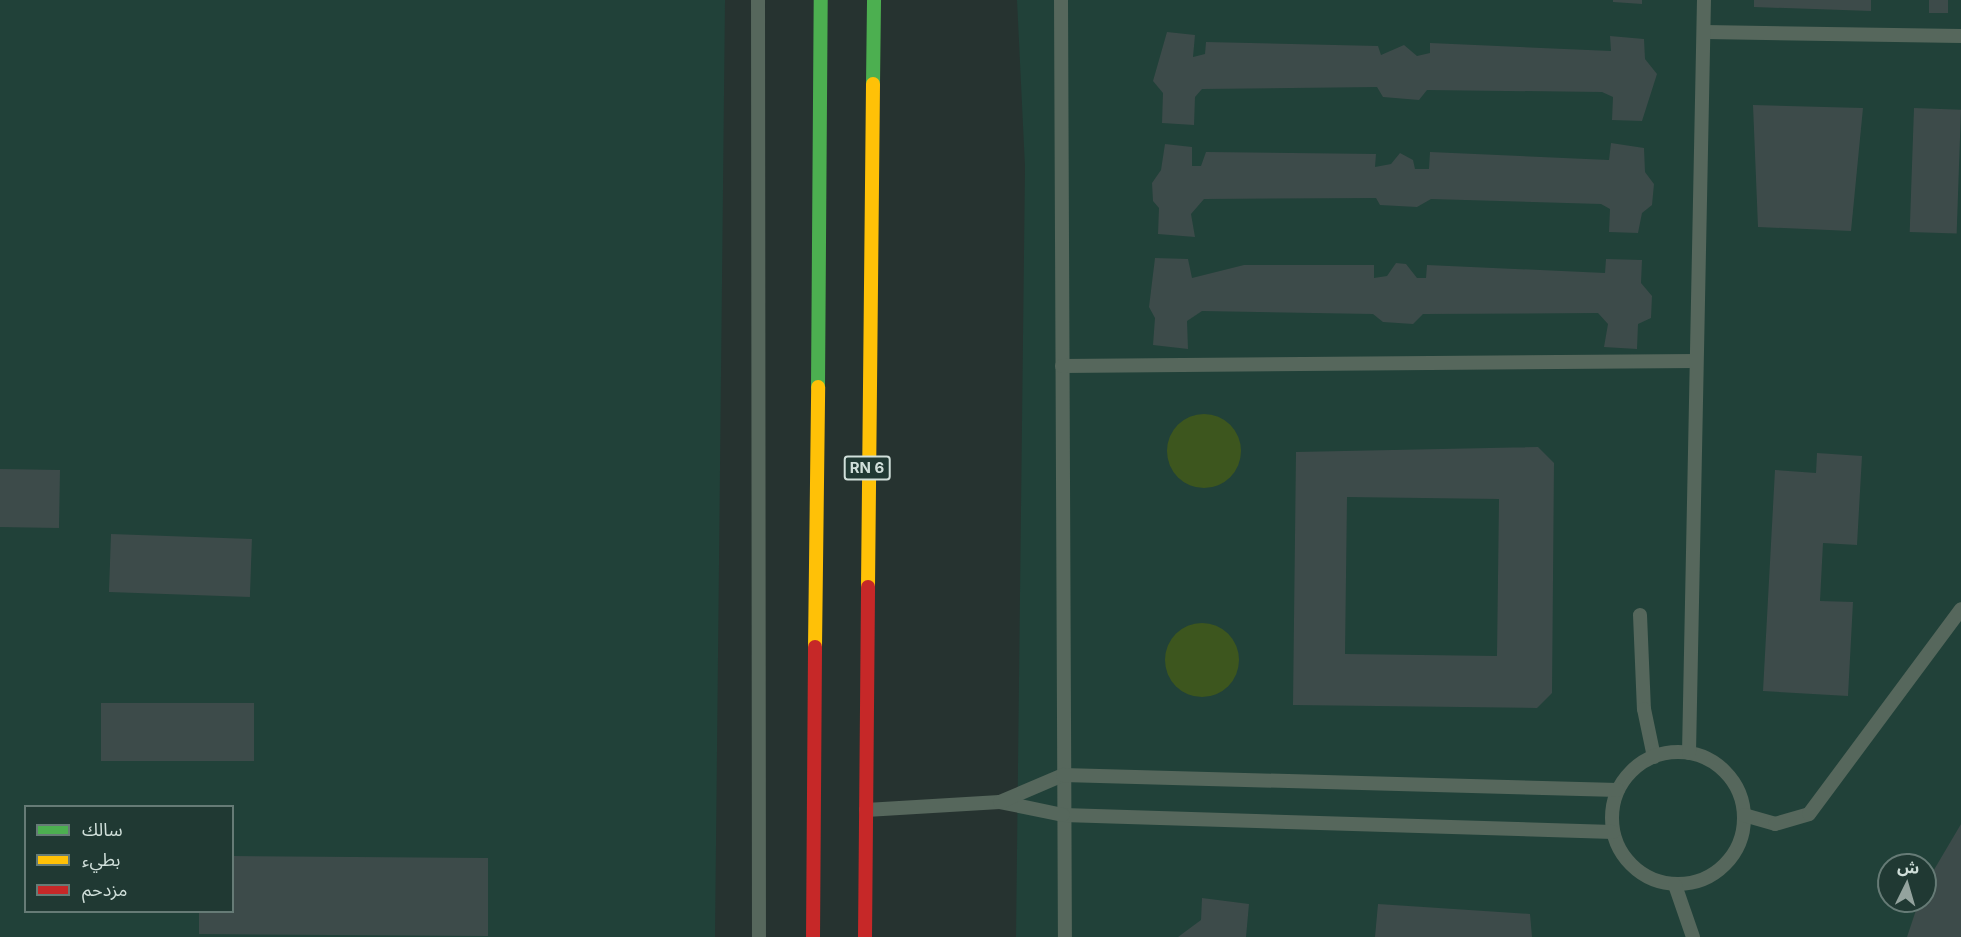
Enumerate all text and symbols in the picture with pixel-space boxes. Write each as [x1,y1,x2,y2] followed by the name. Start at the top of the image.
[843,456,891,480] road number: RN 6
[24,805,234,913] legend
[82,819,123,840] text: سالك
[82,849,120,870] text: بطيء
[1877,853,1937,913] north arrow
[1897,856,1920,878] text: ش
[82,879,127,900] text: مزدحم

